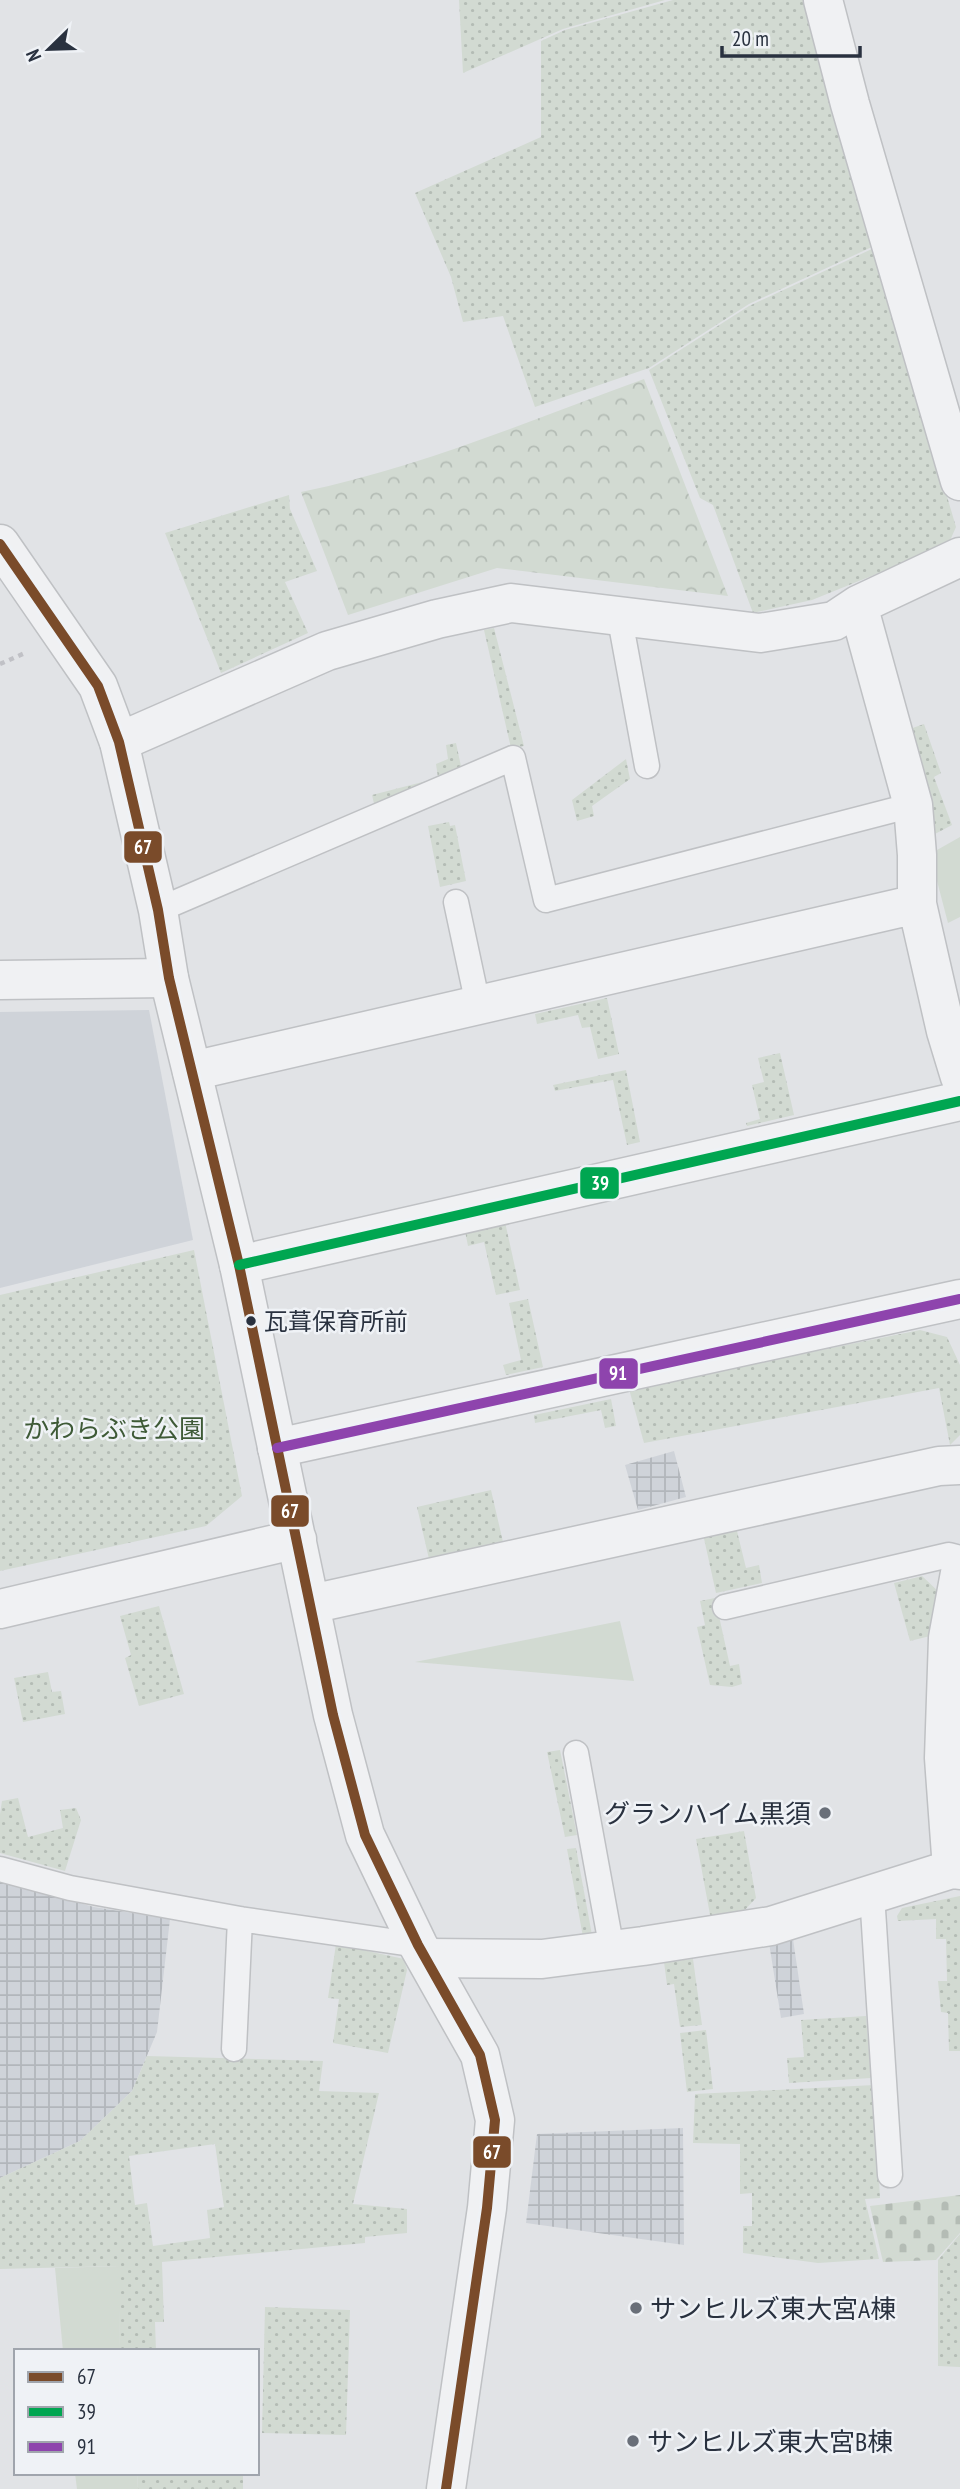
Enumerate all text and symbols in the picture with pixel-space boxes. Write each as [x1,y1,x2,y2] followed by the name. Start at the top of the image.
[14,14,84,84] north arrow
[722,14,860,58] scale bar
[732,25,769,52] text: 20 m
[20,46,46,65] text: N
[123,830,163,864] line badge: 67
[134,835,152,859] text: 67
[579,1166,620,1200] line badge: 39
[591,1171,609,1195] text: 39
[264,1306,408,1337] place label: 瓦葺保育所前
[244,1314,258,1328] marker: 瓦葺保育所前
[598,1357,639,1390] line badge: 91
[609,1361,627,1385] text: 91
[23,1412,205,1445] park label: かわらぶき公園
[270,1494,310,1528] line badge: 67
[281,1499,299,1523] text: 67
[604,1797,811,1830] place label: グランハイム黒須
[817,1805,833,1821] marker: グランハイム黒須
[472,2135,512,2169] line badge: 67
[483,2140,501,2164] text: 67
[650,2292,896,2325] place label: サンヒルズ東大宮A棟
[628,2300,644,2316] marker: サンヒルズ東大宮A棟
[14,2349,259,2475] legend
[77,2363,96,2390] text: 67
[77,2398,96,2425] text: 39
[647,2425,893,2458] place label: サンヒルズ東大宮B棟
[77,2433,96,2460] text: 91
[625,2433,641,2449] marker: サンヒルズ東大宮B棟

